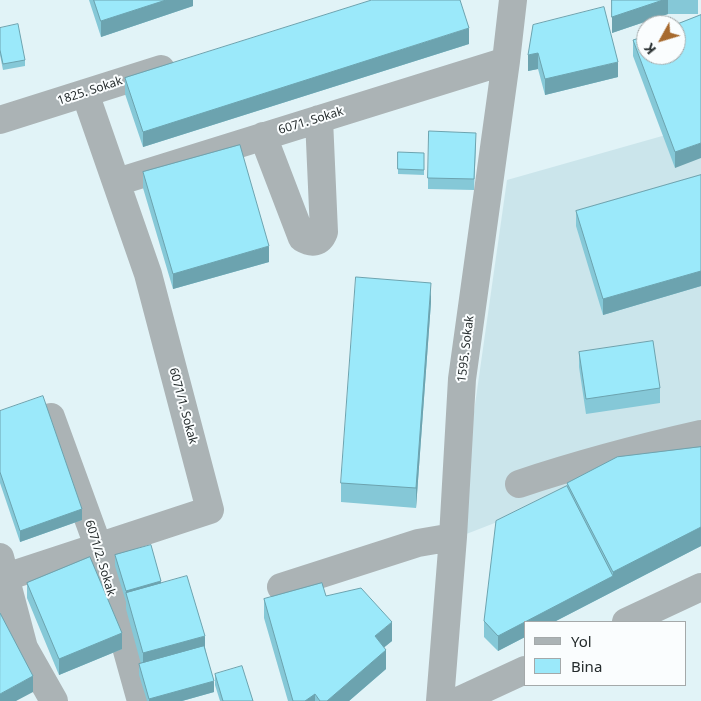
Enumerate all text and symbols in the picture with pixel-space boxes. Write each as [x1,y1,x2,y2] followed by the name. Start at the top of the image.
[636,15,686,65] north arrow
[639,40,660,59] text: K
[56,74,124,108] street label: 1825. Sokak
[277,104,345,138] street label: 6071. Sokak
[455,315,477,383] street label: 1595. Sokak
[166,366,200,446] street label: 6071/1. Sokak
[82,518,118,598] street label: 6071/2. Sokak
[524,621,686,686] legend
[571,631,592,651] text: Yol
[571,656,602,676] text: Bina

